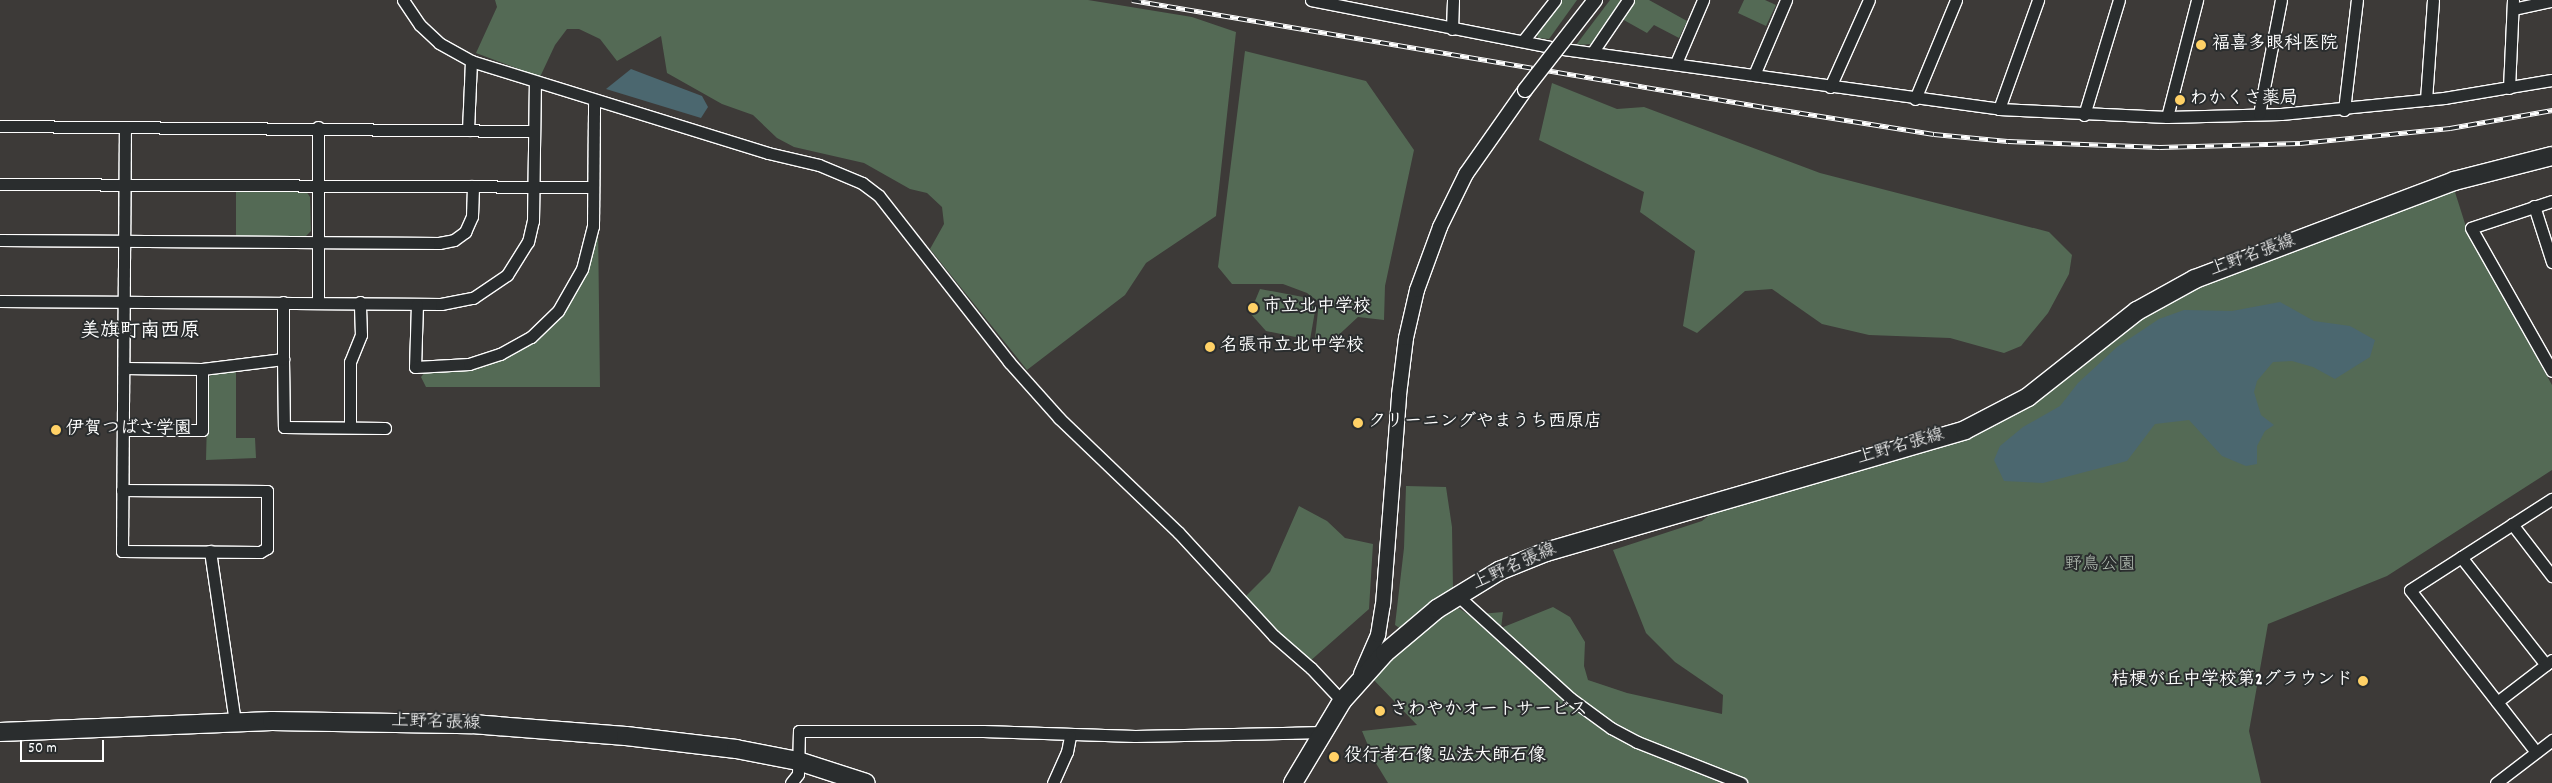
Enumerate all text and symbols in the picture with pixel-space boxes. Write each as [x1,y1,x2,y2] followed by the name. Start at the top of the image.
[2212,34,2338,56] place label: 福喜多眼科医院
[2194,38,2208,52] marker: 福喜多眼科医院
[2190,89,2298,111] place label: わかくさ薬局
[2174,94,2186,106] marker: わかくさ薬局
[2207,231,2299,283] street label: 上野名張線
[1263,297,1371,319] place label: 市立北中学校
[1247,302,1259,314] marker: 市立北中学校
[80,320,200,344] district label: 美旗町南西原
[1220,336,1364,358] place label: 名張市立北中学校
[1204,341,1216,353] marker: 名張市立北中学校
[1368,412,1602,434] place label: クリーニングやまうち西原店
[1352,417,1364,429] marker: クリーニングやまうち西原店
[66,419,192,441] place label: 伊賀つばさ学園
[50,424,62,436] marker: 伊賀つばさ学園
[1855,425,1947,471] street label: 上野名張線
[1469,540,1561,596] street label: 上野名張線
[2064,555,2136,577] park label: 野鳥公園
[2111,670,2353,692] place label: 桔梗が丘中学校第2グラウンド
[2357,675,2369,687] marker: 桔梗が丘中学校第2グラウンド
[1390,700,1588,722] place label: さわやかオートサービス
[1374,705,1386,717] marker: さわやかオートサービス
[391,712,481,736] street label: 上野名張線
[22,730,106,762] scale bar
[28,738,57,760] text: 50 m
[1344,746,1546,768] place label: 役行者石像 弘法大師石像
[1328,751,1340,763] marker: 役行者石像 弘法大師石像

